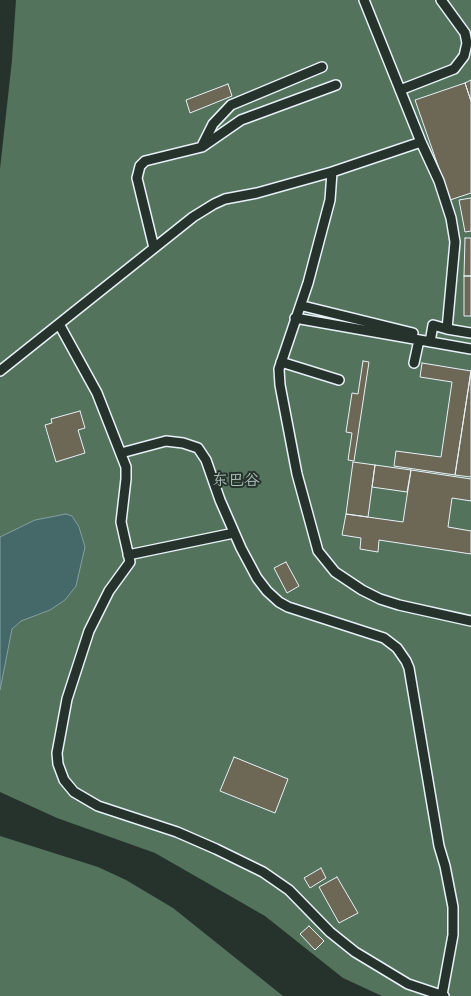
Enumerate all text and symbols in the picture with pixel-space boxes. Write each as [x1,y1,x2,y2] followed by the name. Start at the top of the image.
[212,470,260,490] park label: 东巴谷

